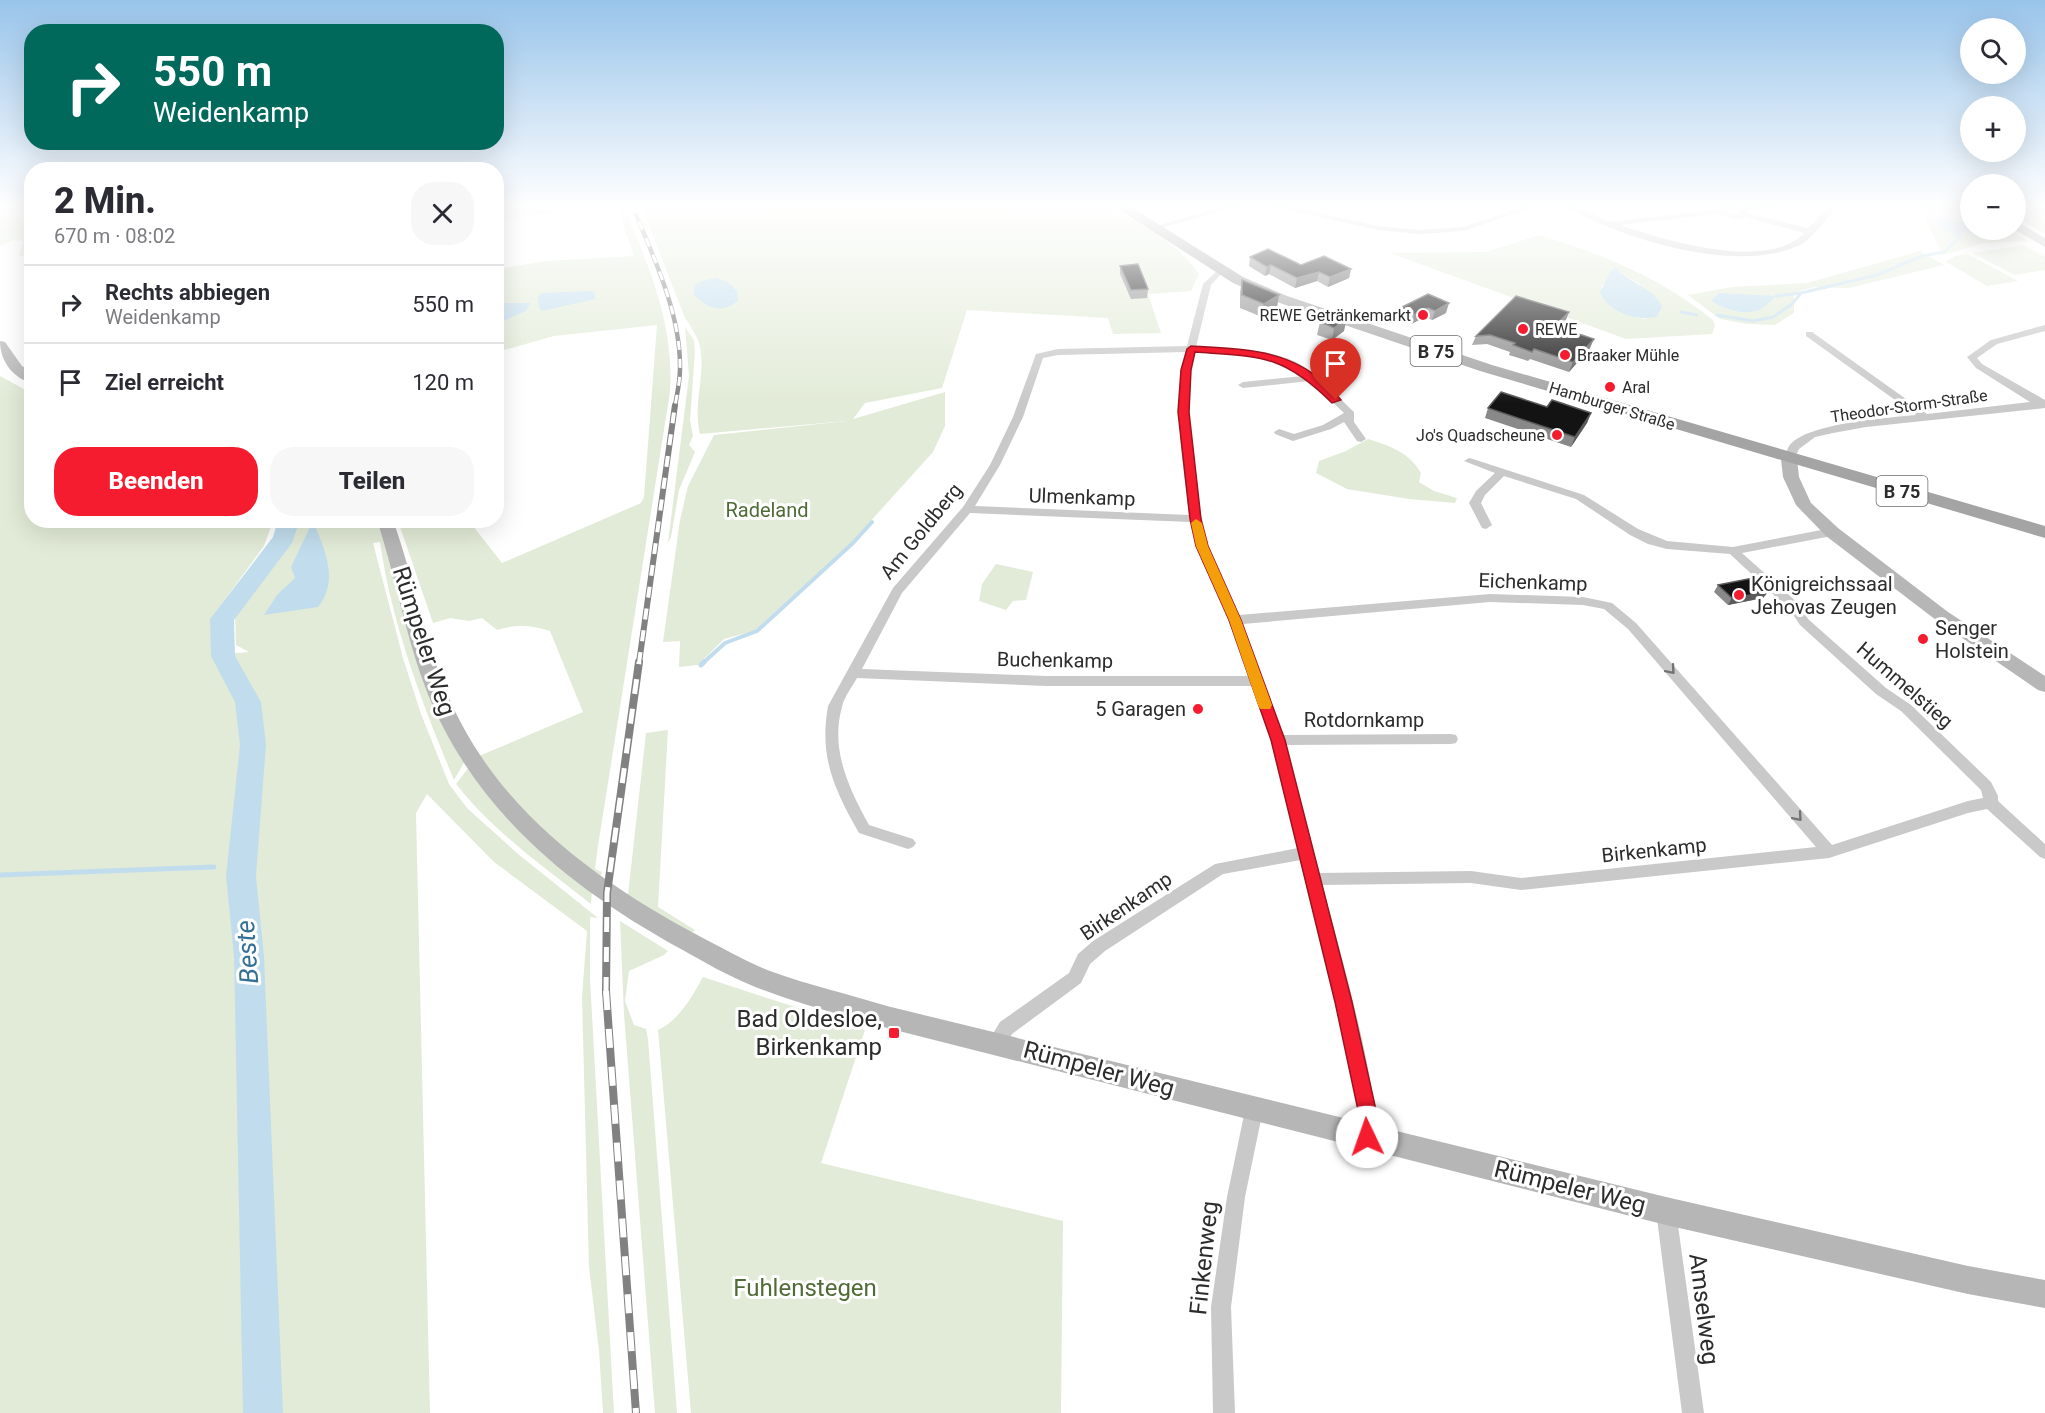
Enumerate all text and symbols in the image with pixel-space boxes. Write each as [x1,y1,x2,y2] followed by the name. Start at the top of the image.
[1960,18,2026,240] map controls
[1960,18,2026,84] button: search
[153,47,272,96] text: 550 m
[54,48,132,126] icon: right
[1960,96,2026,162] button: +
[153,97,309,129] text: Weidenkamp
[1960,174,2026,240] button: −
[54,180,156,222] text: 2 Min.
[411,182,474,245] button: close
[54,224,175,248] text: 670 m · 08:02
[105,280,270,305] text: Rechts abbiegen
[54,288,87,321] icon: right
[412,292,474,317] text: 550 m
[105,305,221,329] text: Weidenkamp
[1260,306,1411,325] place label: REWE Getränkemarkt
[1416,308,1430,322] marker: REWE Getränkemarkt
[1535,320,1577,339] place label: REWE
[1516,322,1530,336] marker: REWE
[1410,336,1462,366] road number: B 75
[1310,338,1361,400] pin
[1577,346,1679,365] place label: Braaker Mühle
[1319,347,1352,380] icon: arrive
[1558,348,1572,362] marker: Braaker Mühle
[54,366,87,399] icon: arrive
[105,370,224,395] text: Ziel erreicht
[412,370,474,395] text: 120 m
[1547,378,1677,434] street label: Hamburger Straße
[1622,378,1650,397] place label: Aral
[1603,380,1617,394] marker: Aral
[1829,386,1989,426] street label: Theodor-Storm-Straße
[1416,426,1545,445] place label: Jo's Quadscheune
[1550,428,1564,442] marker: Jo's Quadscheune
[54,447,258,516] button: Beenden
[270,447,474,516] button: Teilen
[1876,476,1928,506] road number: B 75
[875,478,967,584] street label: Am Goldberg
[1028,483,1136,511] street label: Ulmenkamp
[725,498,809,522] park label: Radeland
[387,563,461,719] street label: Rümpeler Weg
[1478,568,1588,596] street label: Eichenkamp
[1751,572,1897,619] place label: Königreichssaal Jehovas Zeugen
[1732,588,1746,602] marker: Königreichssaal Jehovas Zeugen
[1935,616,2009,663] place label: Senger Holstein
[1916,632,1930,646] marker: Senger Holstein
[1852,637,1958,733] street label: Hummelstieg
[997,647,1113,673] street label: Buchenkamp
[1664,663,1675,674] one-way arrow
[1095,697,1186,721] place label: 5 Garagen
[1191,702,1205,716] marker: 5 Garagen
[1304,708,1424,732] street label: Rotdornkamp
[1791,810,1802,821] one-way arrow
[1600,833,1708,867] street label: Birkenkamp
[1076,867,1176,945] street label: Birkenkamp
[230,919,264,985] water label: Beste
[737,1005,882,1061] place label: Bad Oldesloe, Birkenkamp
[887,1026,901,1040] marker: Bad Oldesloe, Birkenkamp
[1020,1035,1178,1103] street label: Rümpeler Weg
[1335,1105,1399,1169] position arrow
[1491,1155,1649,1219] street label: Rümpeler Weg
[1184,1200,1224,1316] street label: Finkenweg
[1683,1252,1725,1366] street label: Amselweg
[733,1274,877,1302] park label: Fuhlenstegen

